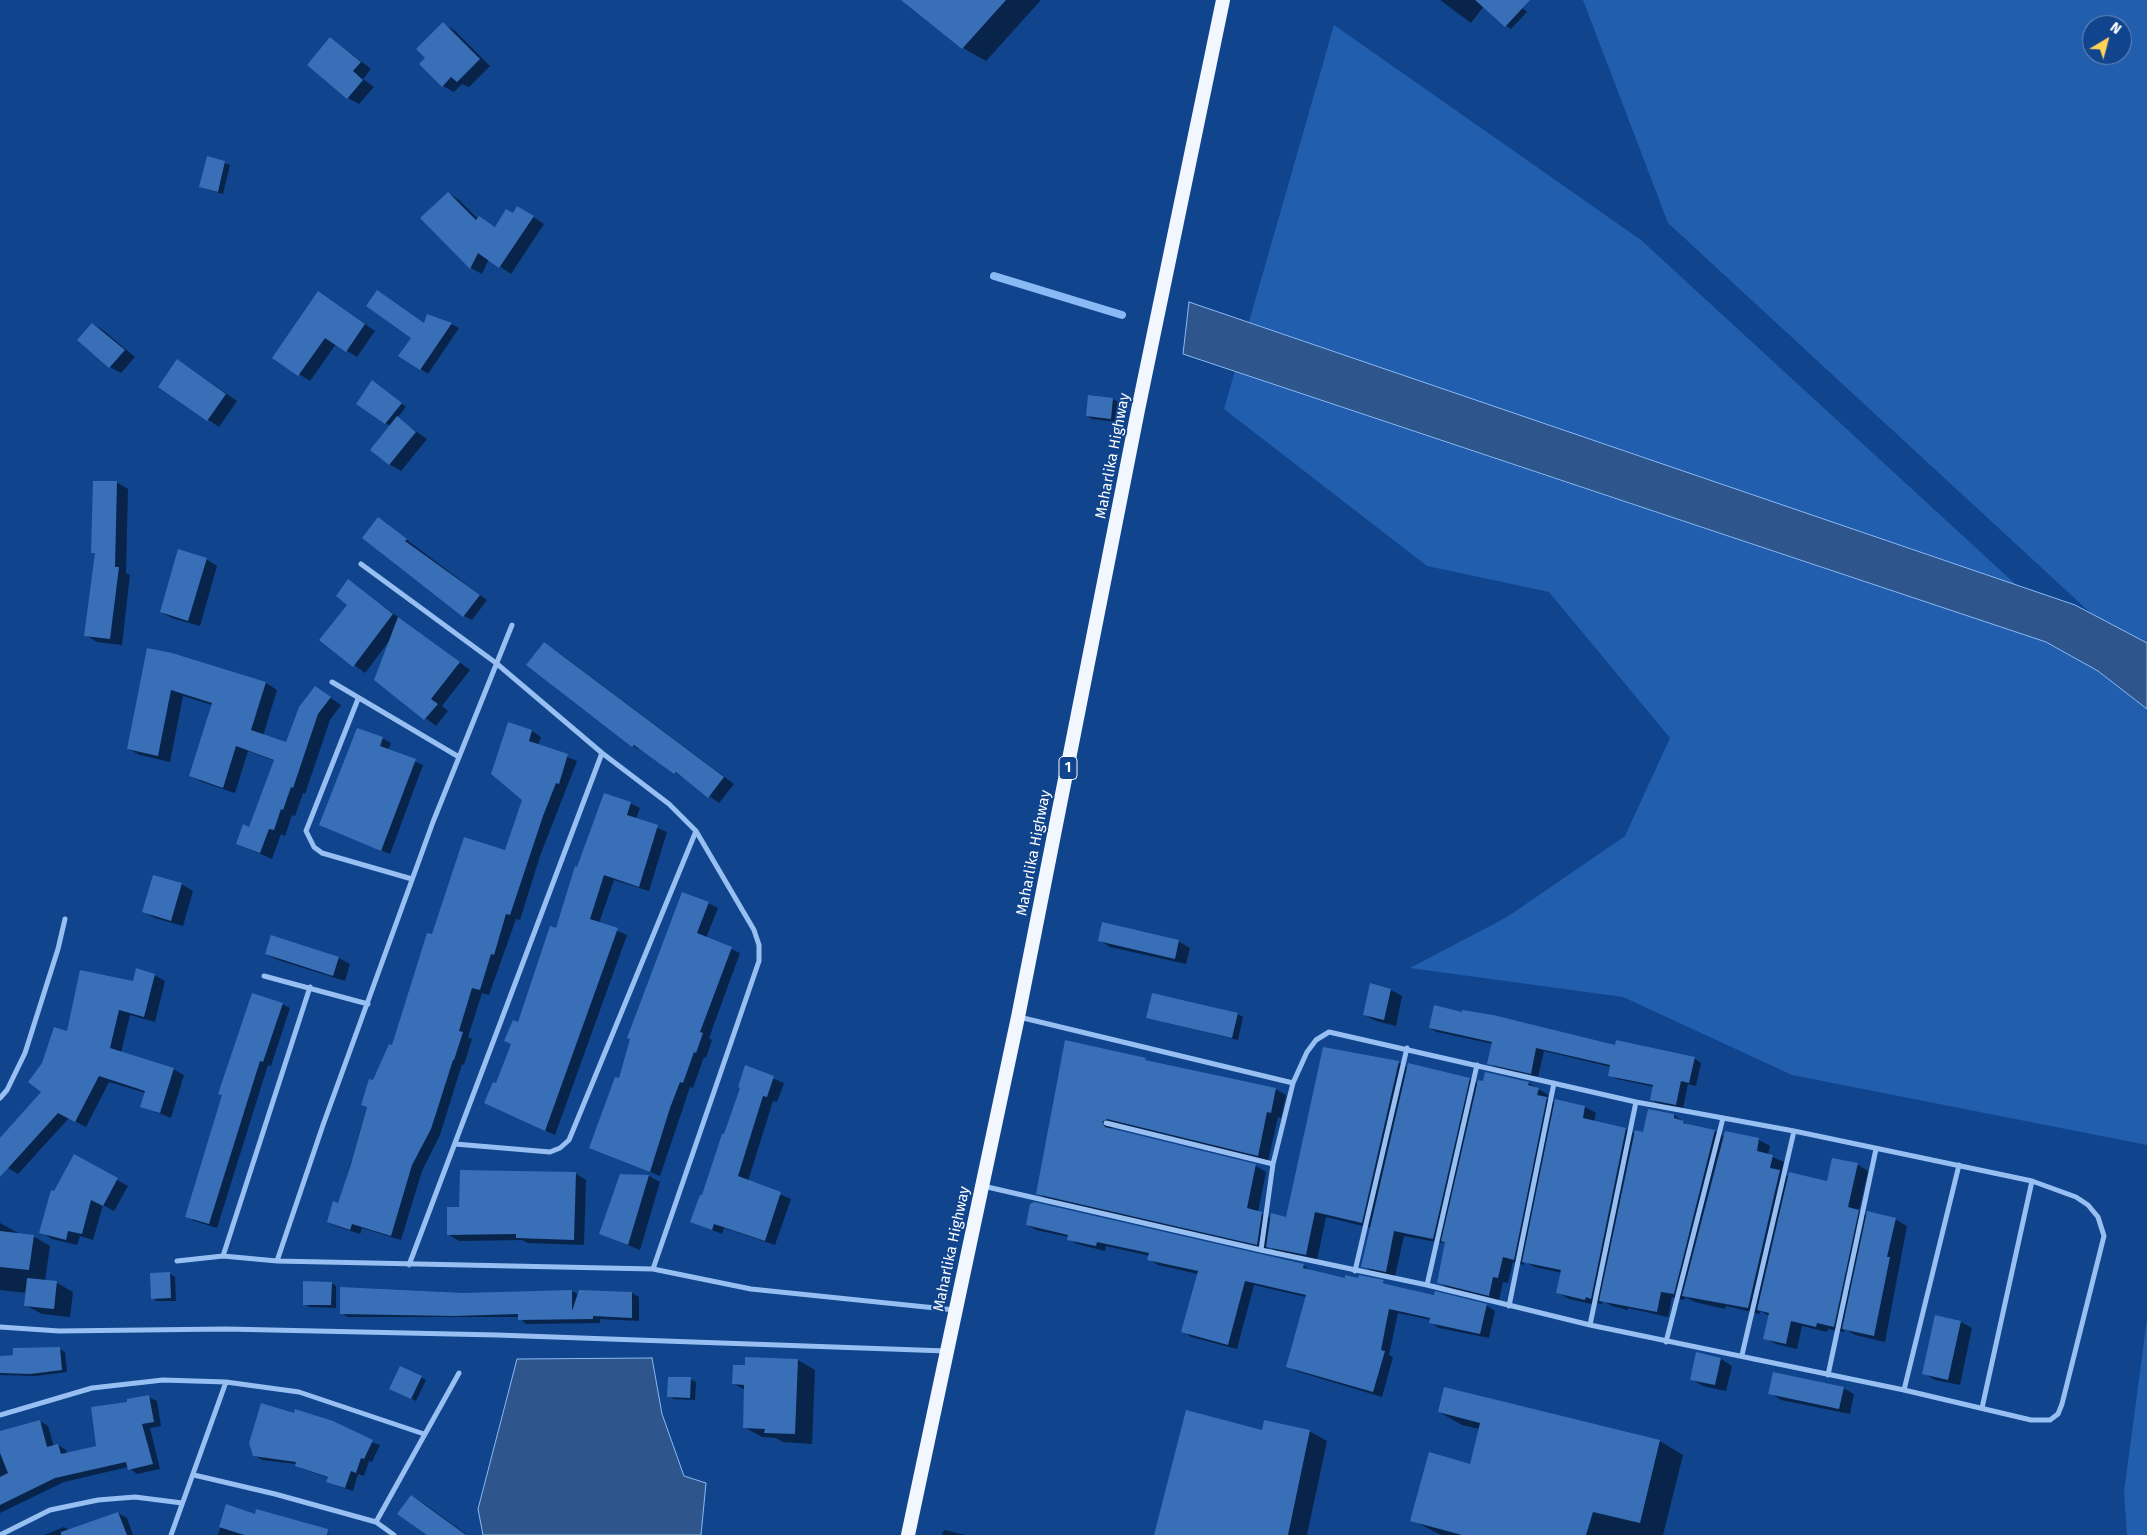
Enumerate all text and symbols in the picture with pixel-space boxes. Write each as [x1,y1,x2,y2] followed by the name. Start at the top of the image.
[2082,15,2132,65] north arrow
[2107,19,2125,38] text: N
[1092,392,1134,520] street label: Maharlika Highway
[1059,756,1077,780] road number: 1
[1013,789,1055,917] street label: Maharlika Highway
[930,1185,974,1313] street label: Maharlika Highway

